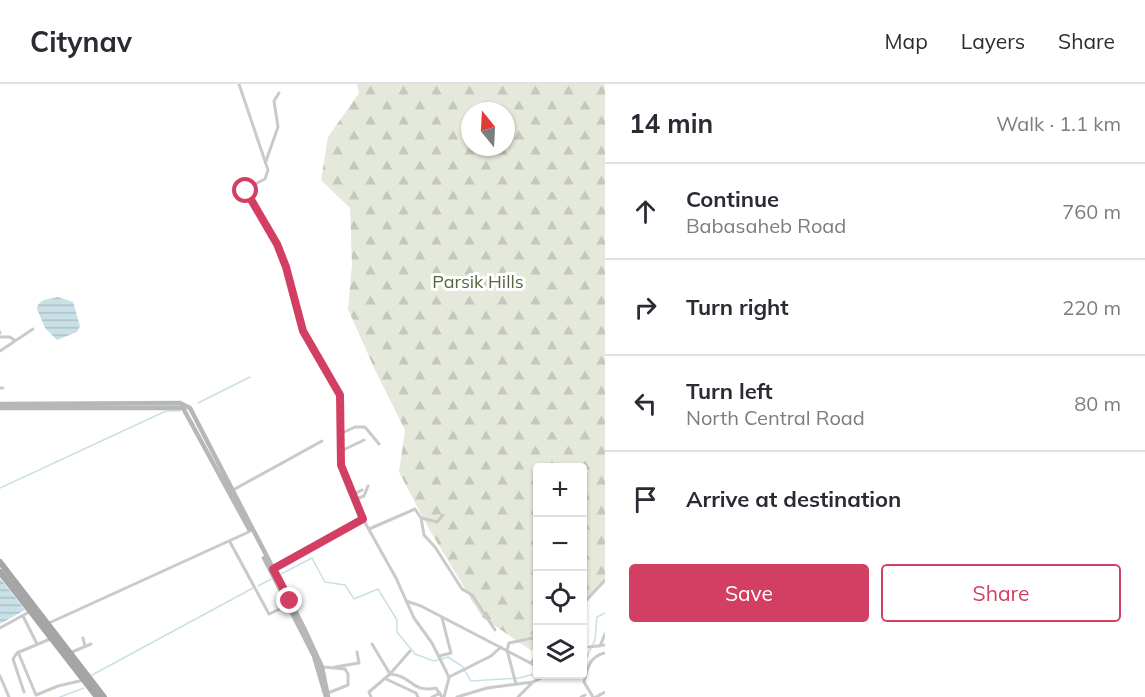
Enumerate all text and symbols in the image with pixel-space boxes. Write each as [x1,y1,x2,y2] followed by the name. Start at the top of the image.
[30,24,132,59] text: Citynav
[885,28,928,54] text: Map
[961,28,1025,54] text: Layers
[1058,28,1115,54] text: Share
[461,102,515,156] north arrow
[629,107,713,140] text: 14 min
[996,111,1121,136] text: Walk · 1.1 km
[232,177,258,203] route start
[686,185,779,213] text: Continue
[629,195,662,228] icon: ahead
[1062,199,1121,224] text: 760 m
[686,213,846,238] text: Babasaheb Road
[432,270,524,293] park label: Parsik Hills
[629,291,662,324] icon: right
[686,293,789,321] text: Turn right
[1062,295,1121,320] text: 220 m
[686,377,773,405] text: Turn left
[629,387,662,420] icon: left
[1074,391,1121,416] text: 80 m
[686,405,865,430] text: North Central Road
[533,463,587,679] map controls
[533,463,587,517] button: +
[629,483,662,516] icon: arrive
[686,485,901,513] text: Arrive at destination
[533,517,587,571] button: −
[629,564,869,622] button: Save
[881,564,1121,622] button: Share
[533,571,587,625] button: locate
[276,587,302,613] route end
[533,625,587,679] button: layers

